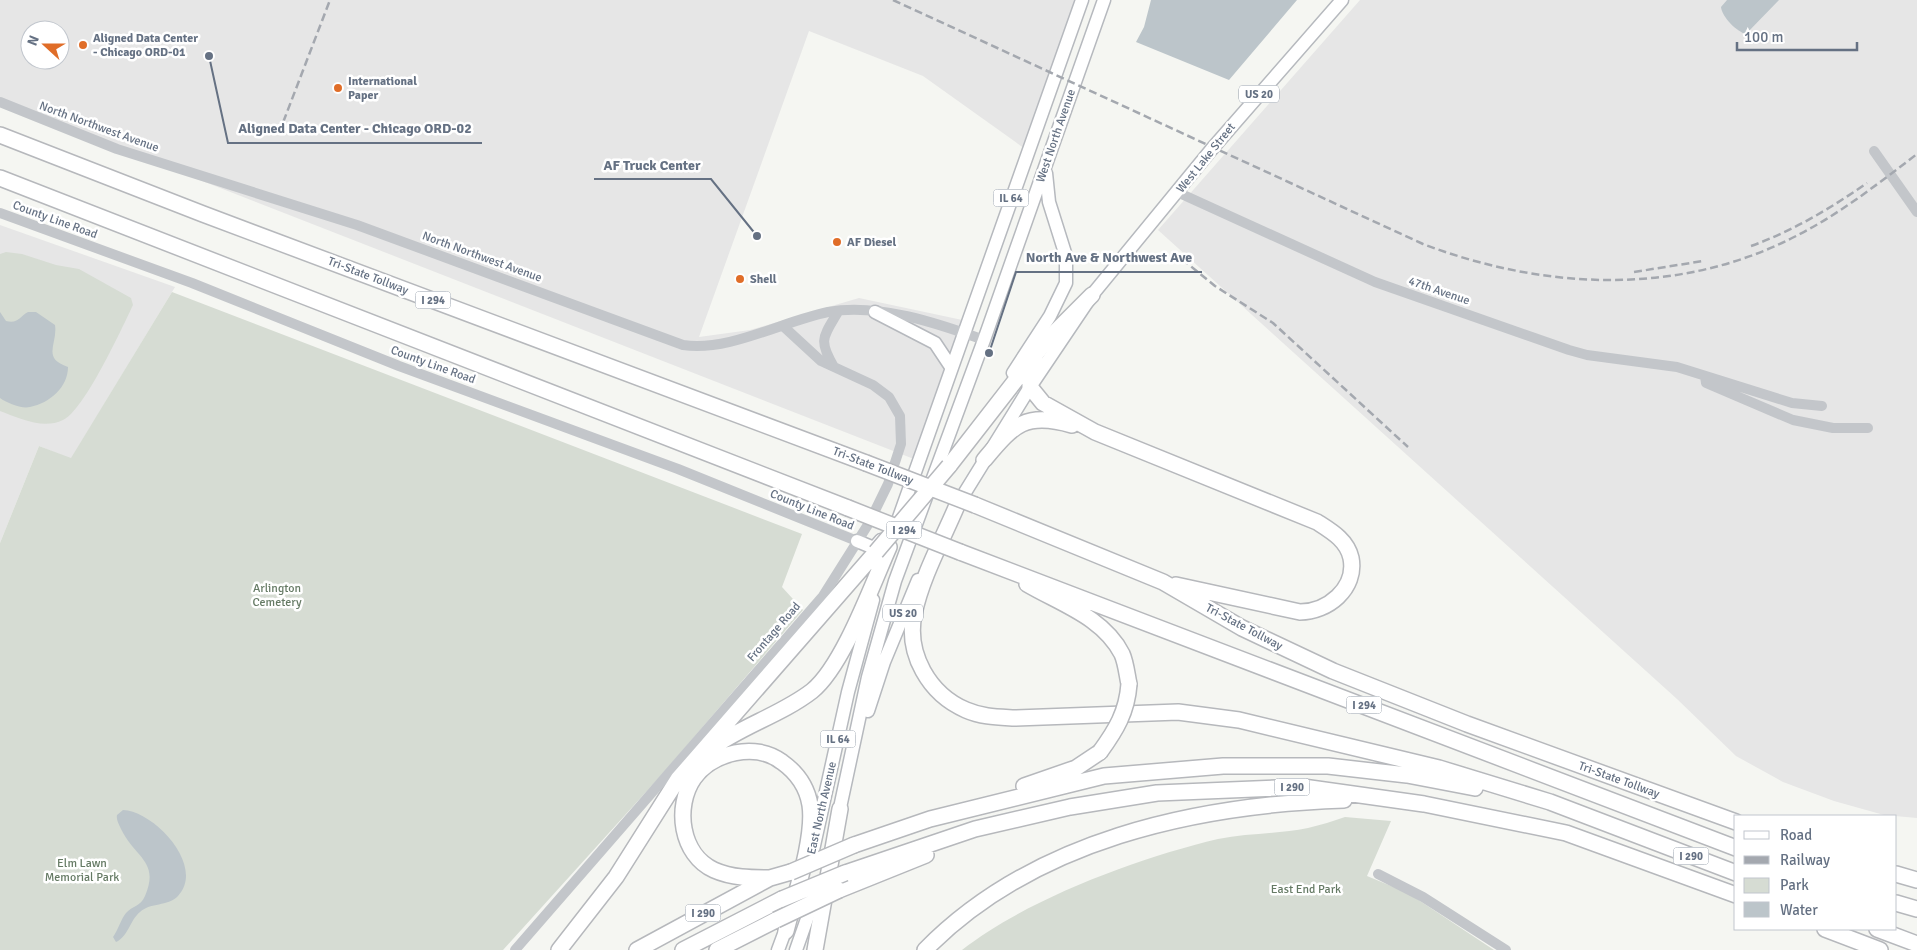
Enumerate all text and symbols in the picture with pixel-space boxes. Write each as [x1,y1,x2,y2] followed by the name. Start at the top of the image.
[20,20,70,70] north arrow
[1737,20,1857,52] scale bar
[1744,28,1784,46] text: 100 m
[93,31,198,60] place label: Aligned Data Center - Chicago ORD-01
[24,33,43,48] text: N
[77,39,89,51] marker: Aligned Data Center - Chicago ORD-01
[348,74,417,103] place label: International Paper
[332,82,344,94] marker: International Paper
[1239,86,1279,102] road number: US 20
[1033,87,1079,185] street label: West North Avenue
[37,98,161,156] street label: North Northwest Avenue
[228,114,482,143] callout: Aligned Data Center - Chicago ORD-02
[238,120,472,137] text: Aligned Data Center - Chicago ORD-02
[1173,120,1239,196] street label: West Lake Street
[594,150,711,179] callout: AF Truck Center
[604,157,701,174] text: AF Truck Center
[994,190,1028,207] road number: IL 64
[11,198,99,242] street label: County Line Road
[420,228,544,286] street label: North Northwest Avenue
[847,235,897,250] place label: AF Diesel
[831,236,843,248] marker: AF Diesel
[1016,243,1202,272] callout: North Ave & Northwest Ave
[1026,249,1192,266] text: North Ave & Northwest Ave
[326,254,411,298] street label: Tri-State Tollway
[750,272,777,287] place label: Shell
[734,273,746,285] marker: Shell
[1406,274,1472,308] street label: 47th Avenue
[416,292,450,308] road number: I 294
[389,343,477,387] street label: County Line Road
[831,444,916,488] street label: Tri-State Tollway
[768,486,856,534] street label: County Line Road
[886,522,922,538] road number: I 294
[252,581,302,610] park label: Arlington Cemetery
[744,599,804,665] street label: Frontage Road
[1203,600,1285,654] street label: Tri-State Tollway
[883,604,923,622] road number: US 20
[1346,696,1382,714] road number: I 294
[820,731,856,748] road number: IL 64
[1576,758,1662,802] street label: Tri-State Tollway
[804,760,840,856] street label: East North Avenue
[1274,779,1310,796] road number: I 290
[1734,815,1897,930] legend
[1780,826,1812,844] text: Road
[1674,848,1708,864] road number: I 290
[1780,851,1830,869] text: Railway
[45,856,119,885] park label: Elm Lawn Memorial Park
[1780,876,1809,894] text: Park
[1271,882,1341,897] park label: East End Park
[1780,901,1818,919] text: Water
[686,904,720,921] road number: I 290

